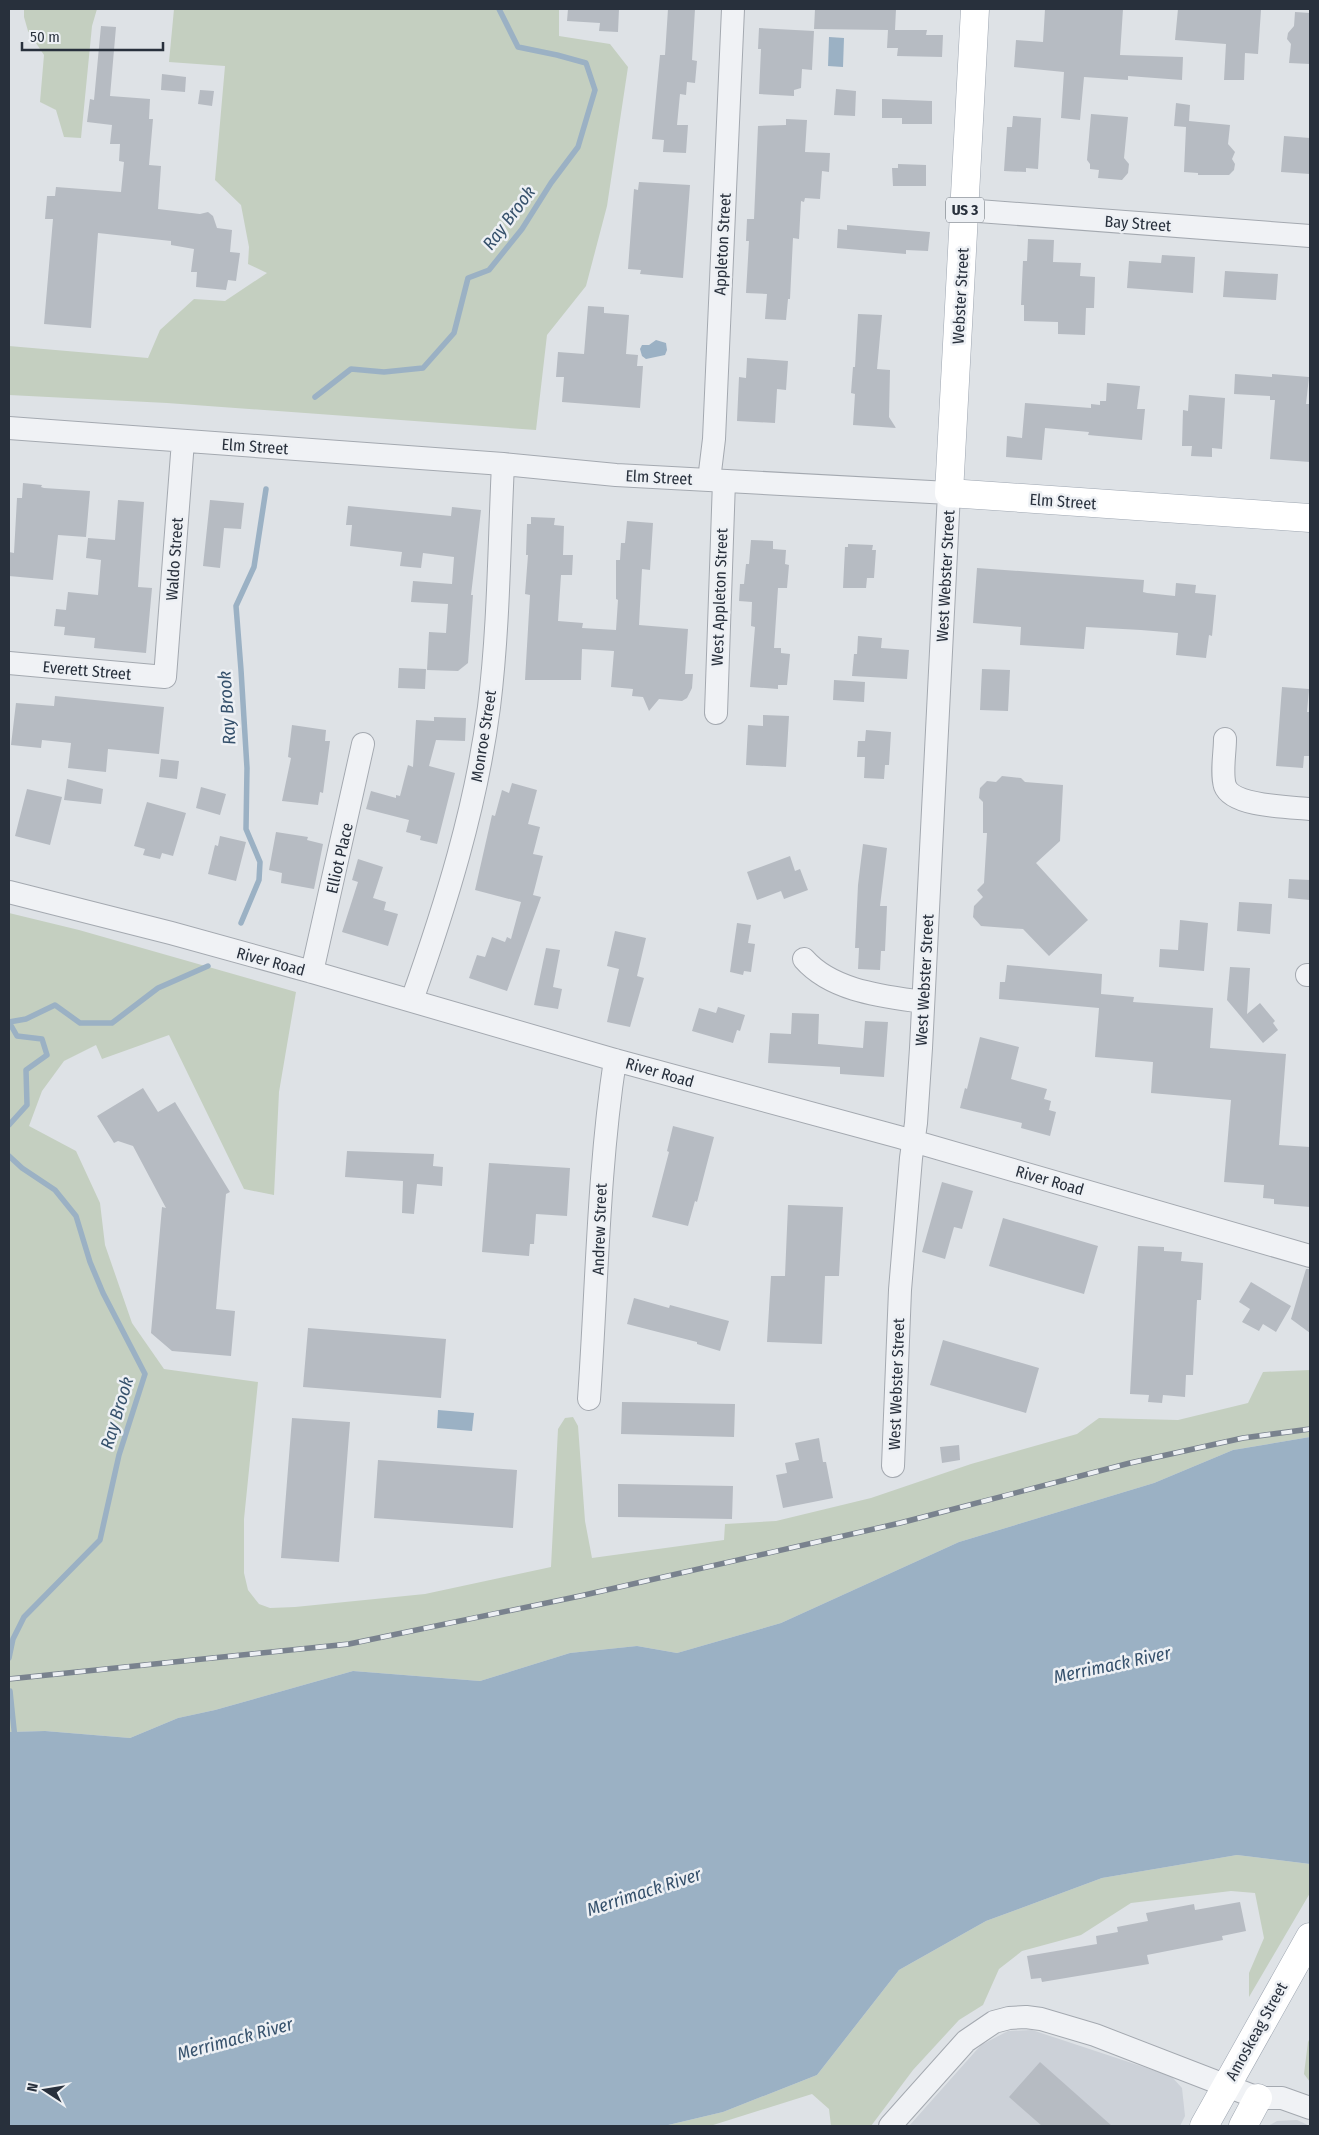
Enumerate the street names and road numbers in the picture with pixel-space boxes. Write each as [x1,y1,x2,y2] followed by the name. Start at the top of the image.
[710,192,735,296] street label: Appleton Street
[946,198,984,222] road number: US 3
[1104,212,1173,235] street label: Bay Street
[948,247,973,345] street label: Webster Street
[221,435,290,458] street label: Elm Street
[625,466,694,489] street label: Elm Street
[1029,490,1098,513] street label: Elm Street
[933,509,958,643] street label: West Webster Street
[162,516,187,601] street label: Waldo Street
[708,527,731,666] street label: West Appleton Street
[42,657,133,684] street label: Everett Street
[467,688,500,783] street label: Monroe Street
[322,821,357,895] street label: Elliot Place
[912,913,937,1047] street label: West Webster Street
[234,943,307,980] street label: River Road
[623,1054,696,1091] street label: River Road
[1013,1162,1086,1199] street label: River Road
[588,1182,611,1275] street label: Andrew Street
[885,1317,908,1450] street label: West Webster Street
[1222,1978,1292,2084] street label: Amoskeag Street

